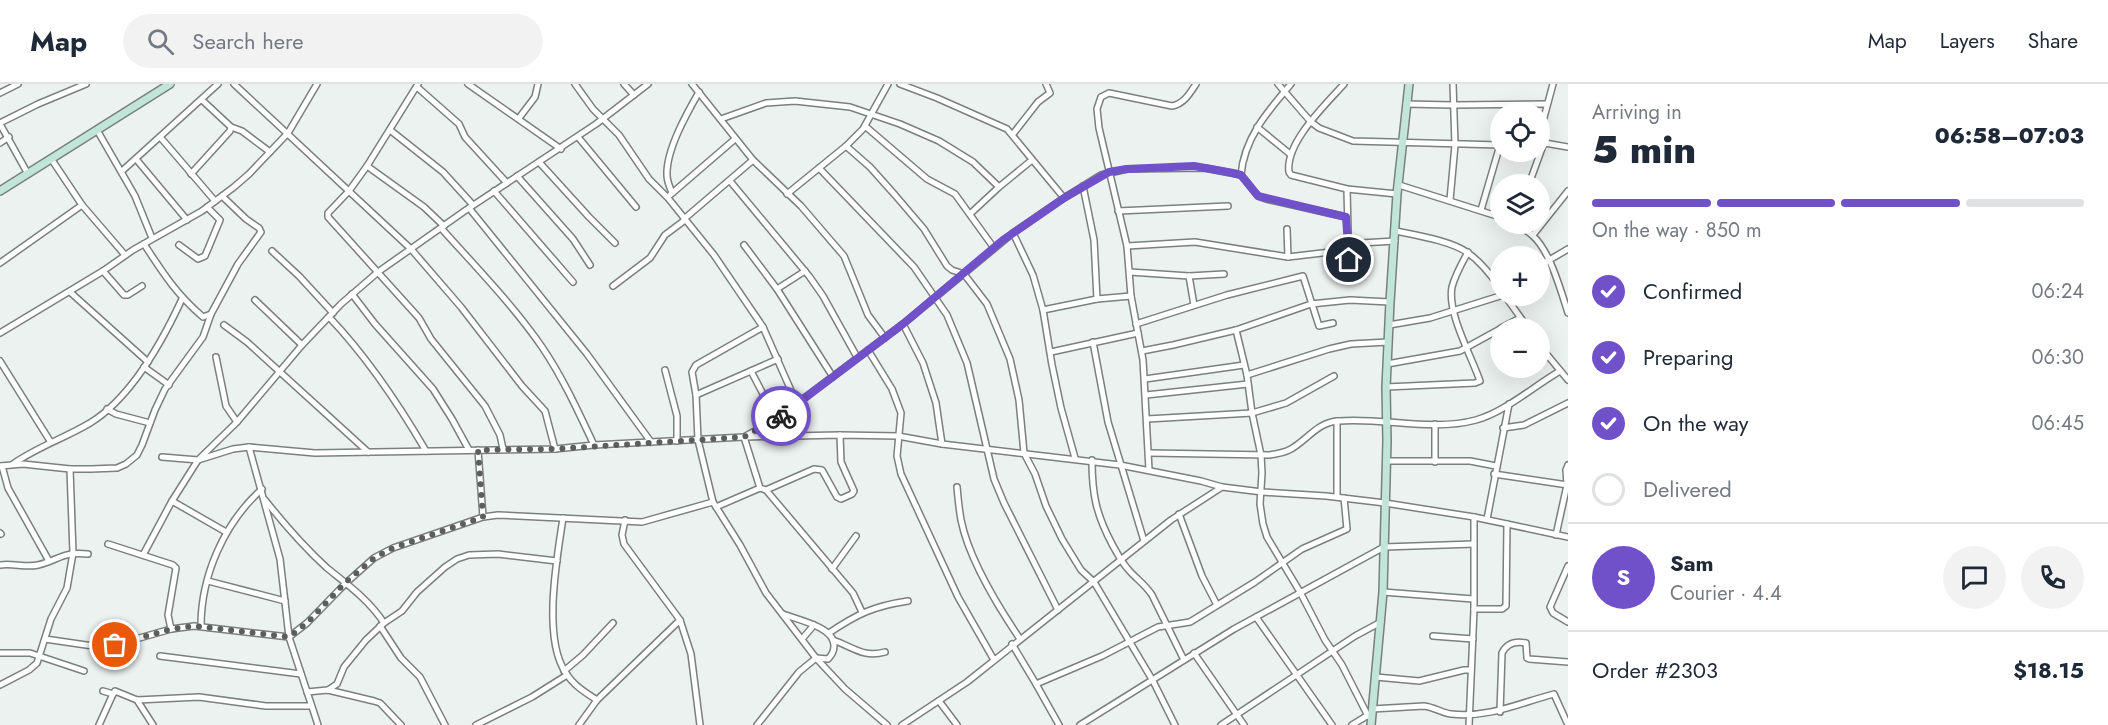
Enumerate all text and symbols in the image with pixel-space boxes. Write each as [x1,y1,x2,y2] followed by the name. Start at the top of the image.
[123,14,543,68] search box
[30,21,87,62] text: Map
[144,25,177,58] icon: search
[192,25,304,57] text: Search here
[1868,26,1907,56] text: Map
[1940,26,1995,56] text: Layers
[2028,26,2078,56] text: Share
[1592,98,1682,127] text: Arriving in
[1490,102,1550,378] map controls
[1490,102,1550,162] button: locate
[1935,119,2084,151] text: 06:58–07:03
[1592,121,1696,178] text: 5 min
[1490,174,1550,234] button: layers
[1592,216,1762,245] text: On the way · 850 m
[1323,234,1374,285] pin
[1332,243,1365,276] icon: home
[1490,246,1550,306] button: +
[1592,275,1625,308] icon: check
[1643,275,1742,307] text: Confirmed
[2031,277,2084,306] text: 06:24
[1490,318,1550,378] button: −
[1592,341,1625,374] icon: check
[1643,341,1734,373] text: Preparing
[2032,343,2084,372] text: 06:30
[751,386,811,446] courier
[765,400,798,433] icon: bike
[1592,407,1625,440] icon: check
[1643,407,1748,439] text: On the way
[2032,409,2084,438] text: 06:45
[1643,473,1732,505] text: Delivered
[1943,546,2006,609] button: chat
[2021,546,2084,609] button: phone
[1670,547,1714,579] text: Sam
[1617,561,1630,593] text: S
[1670,579,1782,608] text: Courier · 4.4
[89,619,140,670] pin
[98,628,131,661] icon: bag
[1592,654,1718,686] text: Order #2303
[2013,654,2084,686] text: $18.15

